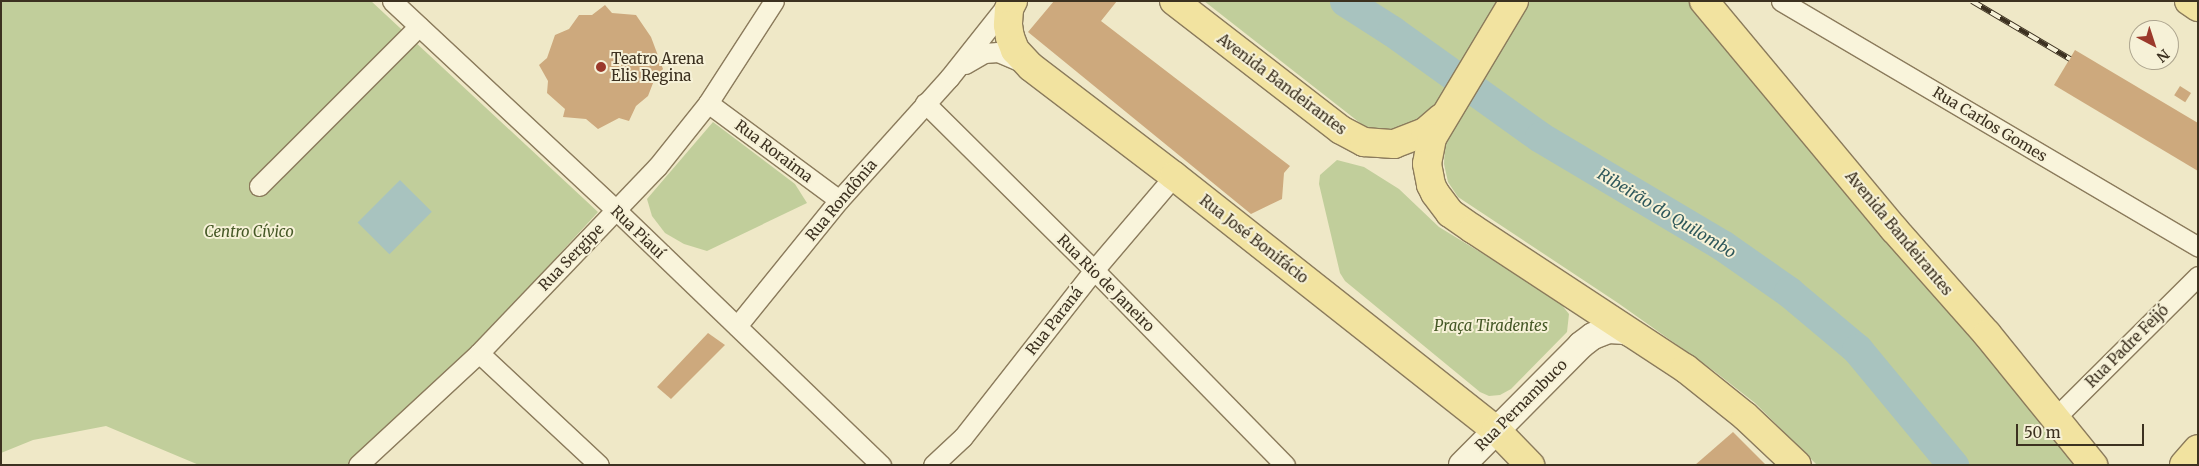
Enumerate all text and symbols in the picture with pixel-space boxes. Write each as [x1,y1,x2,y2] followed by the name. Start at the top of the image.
[2129,20,2179,70] north arrow
[1214,30,1350,138] street label: Avenida Bandeirantes
[2153,45,2173,66] text: N
[611,49,704,84] place label: Teatro Arena Elis Regina
[595,61,607,73] marker: Teatro Arena Elis Regina
[1930,83,2050,165] street label: Rua Carlos Gomes
[732,116,816,186] street label: Rua Roraima
[802,156,880,244] street label: Rua Rondônia
[1594,164,1740,262] water label: Ribeirão do Quilombo
[1842,167,1956,299] street label: Avenida Bandeirantes
[1196,191,1312,287] street label: Rua José Bonifácio
[607,202,669,262] street label: Rua Piauí
[535,220,607,294] street label: Rua Sergipe
[204,223,294,241] park label: Centro Cívico
[1054,231,1158,335] street label: Rua Rio de Janeiro
[1022,283,1086,359] street label: Rua Paraná
[2082,301,2172,391] street label: Rua Padre Feijó
[1434,317,1548,335] park label: Praça Tiradentes
[1471,355,1571,455] street label: Rua Pernambuco
[2019,414,2146,446] scale bar
[2024,423,2061,442] text: 50 m

